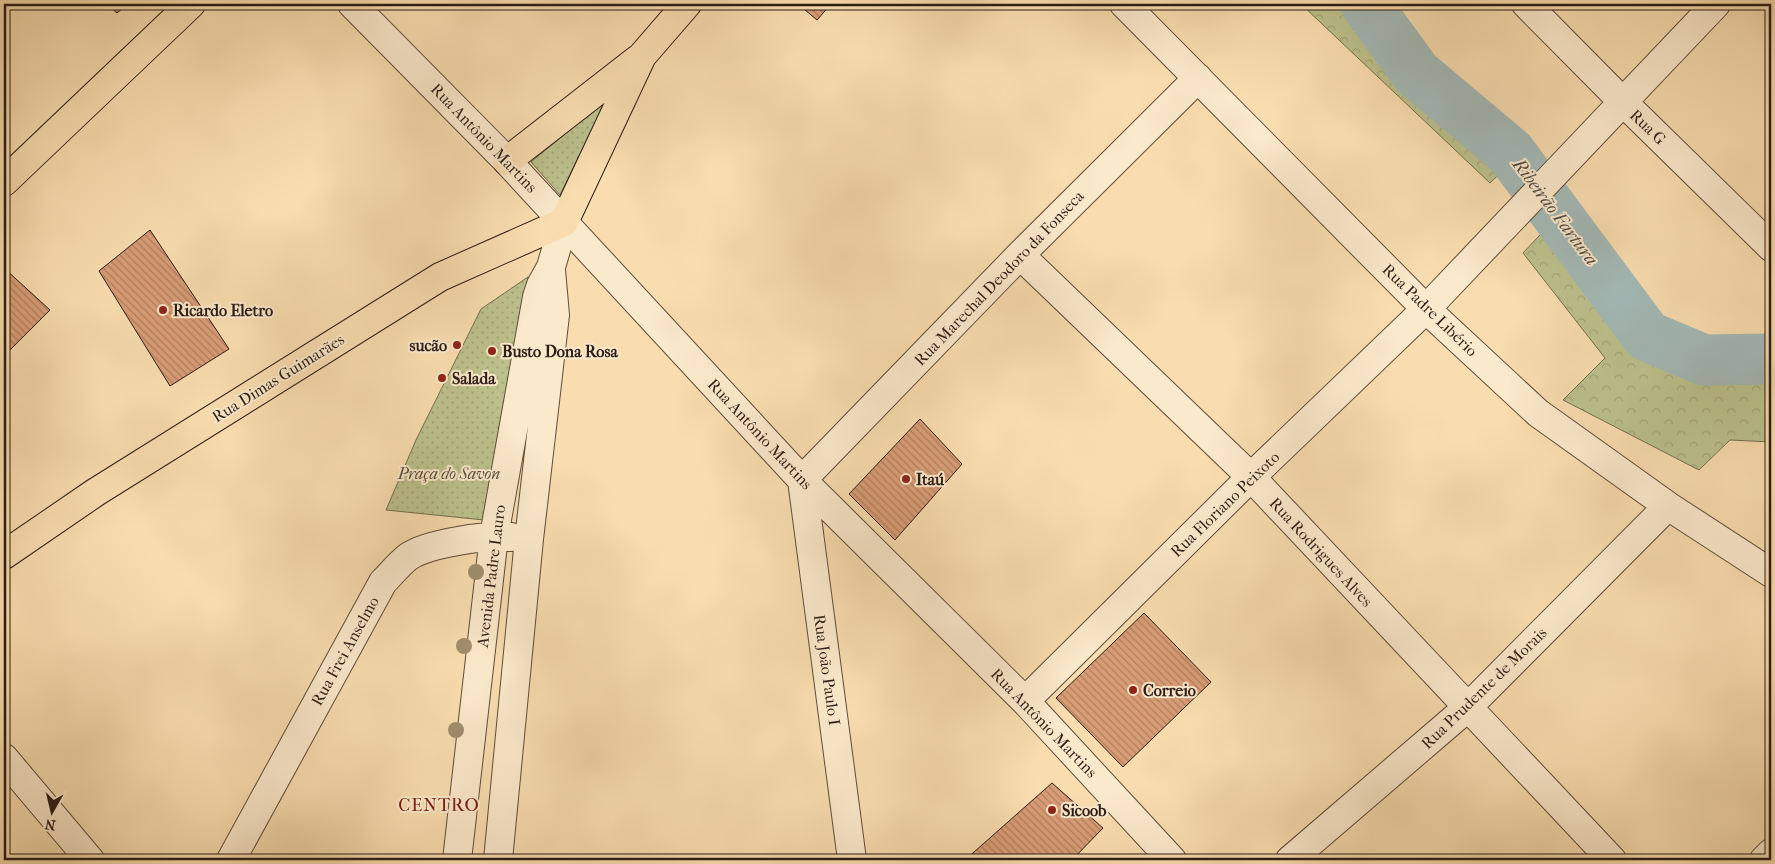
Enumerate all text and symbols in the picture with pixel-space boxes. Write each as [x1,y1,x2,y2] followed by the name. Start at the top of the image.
[427,79,541,197] street label: Rua Antônio Martins
[1626,105,1670,149] street label: Rua G
[1507,154,1602,269] water label: Ribeirão Fartura
[910,186,1088,369] street label: Rua Marechal Deodoro da Fonseca
[1378,260,1482,360] street label: Rua Padre Libério
[173,301,273,320] place label: Ricardo Eletro
[157,304,169,316] marker: Ricardo Eletro
[208,330,348,426] street label: Rua Dimas Guimarães
[410,336,447,355] place label: sucão
[451,339,463,351] marker: sucão
[502,342,618,361] place label: Busto Dona Rosa
[486,345,498,357] marker: Busto Dona Rosa
[452,369,496,388] place label: Salada
[436,372,448,384] marker: Salada
[704,375,816,493] street label: Rua Antônio Martins
[1167,447,1283,561] street label: Rua Floriano Peixoto
[397,464,500,483] park label: Praça do Savon
[916,470,945,489] place label: Itaú
[900,473,912,485] marker: Itaú
[1266,494,1376,611] street label: Rua Rodrigues Alves
[473,504,509,649] street label: Avenida Padre Lauro
[307,593,383,709] street label: Rua Frei Anselmo
[810,613,844,727] street label: Rua João Paulo I
[1417,623,1551,753] street label: Rua Prudente de Morais
[987,664,1101,782] street label: Rua Antônio Martins
[1143,681,1196,700] place label: Correio
[1127,684,1139,696] marker: Correio
[28,786,78,836] north arrow
[398,795,480,816] district label: CENTRO
[1062,801,1107,820] place label: Sicoob
[1046,804,1058,816] marker: Sicoob
[43,815,57,834] text: N

